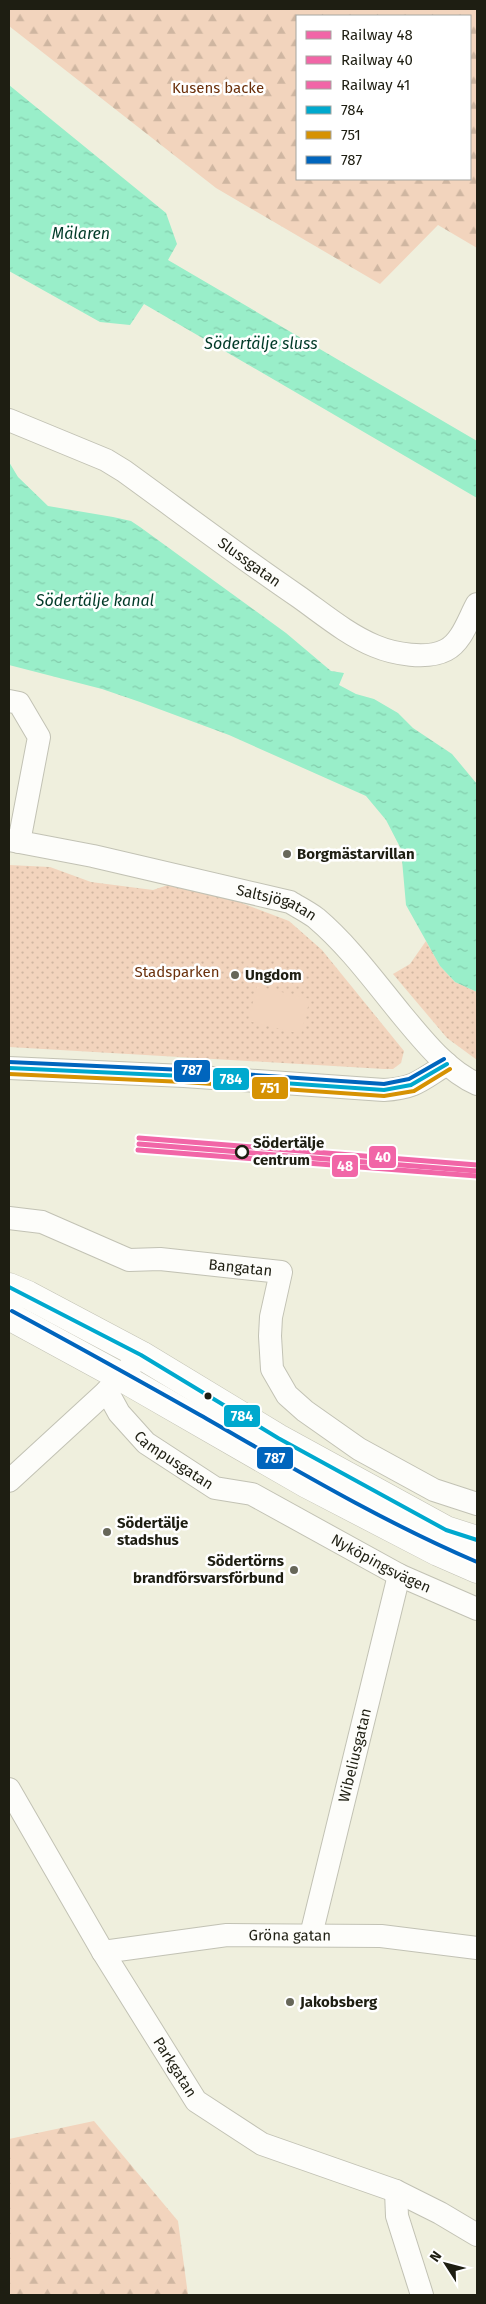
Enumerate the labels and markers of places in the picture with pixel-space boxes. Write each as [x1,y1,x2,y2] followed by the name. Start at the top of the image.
[297,845,415,863] place label: Borgmästarvillan
[281,848,293,860] marker: Borgmästarvillan
[245,966,302,984] place label: Ungdom
[229,969,241,981] marker: Ungdom
[253,1134,324,1169] place label: Södertälje centrum
[235,1145,249,1159] marker: Södertälje centrum
[203,1391,213,1401] unlabelled marker
[117,1514,188,1549] place label: Södertälje stadshus
[101,1526,113,1538] marker: Södertälje stadshus
[133,1552,284,1587] place label: Södertörns brandförsvarsförbund
[288,1564,300,1576] marker: Södertörns brandförsvarsförbund
[299,1993,378,2011] place label: Jakobsberg
[284,1996,296,2008] marker: Jakobsberg

